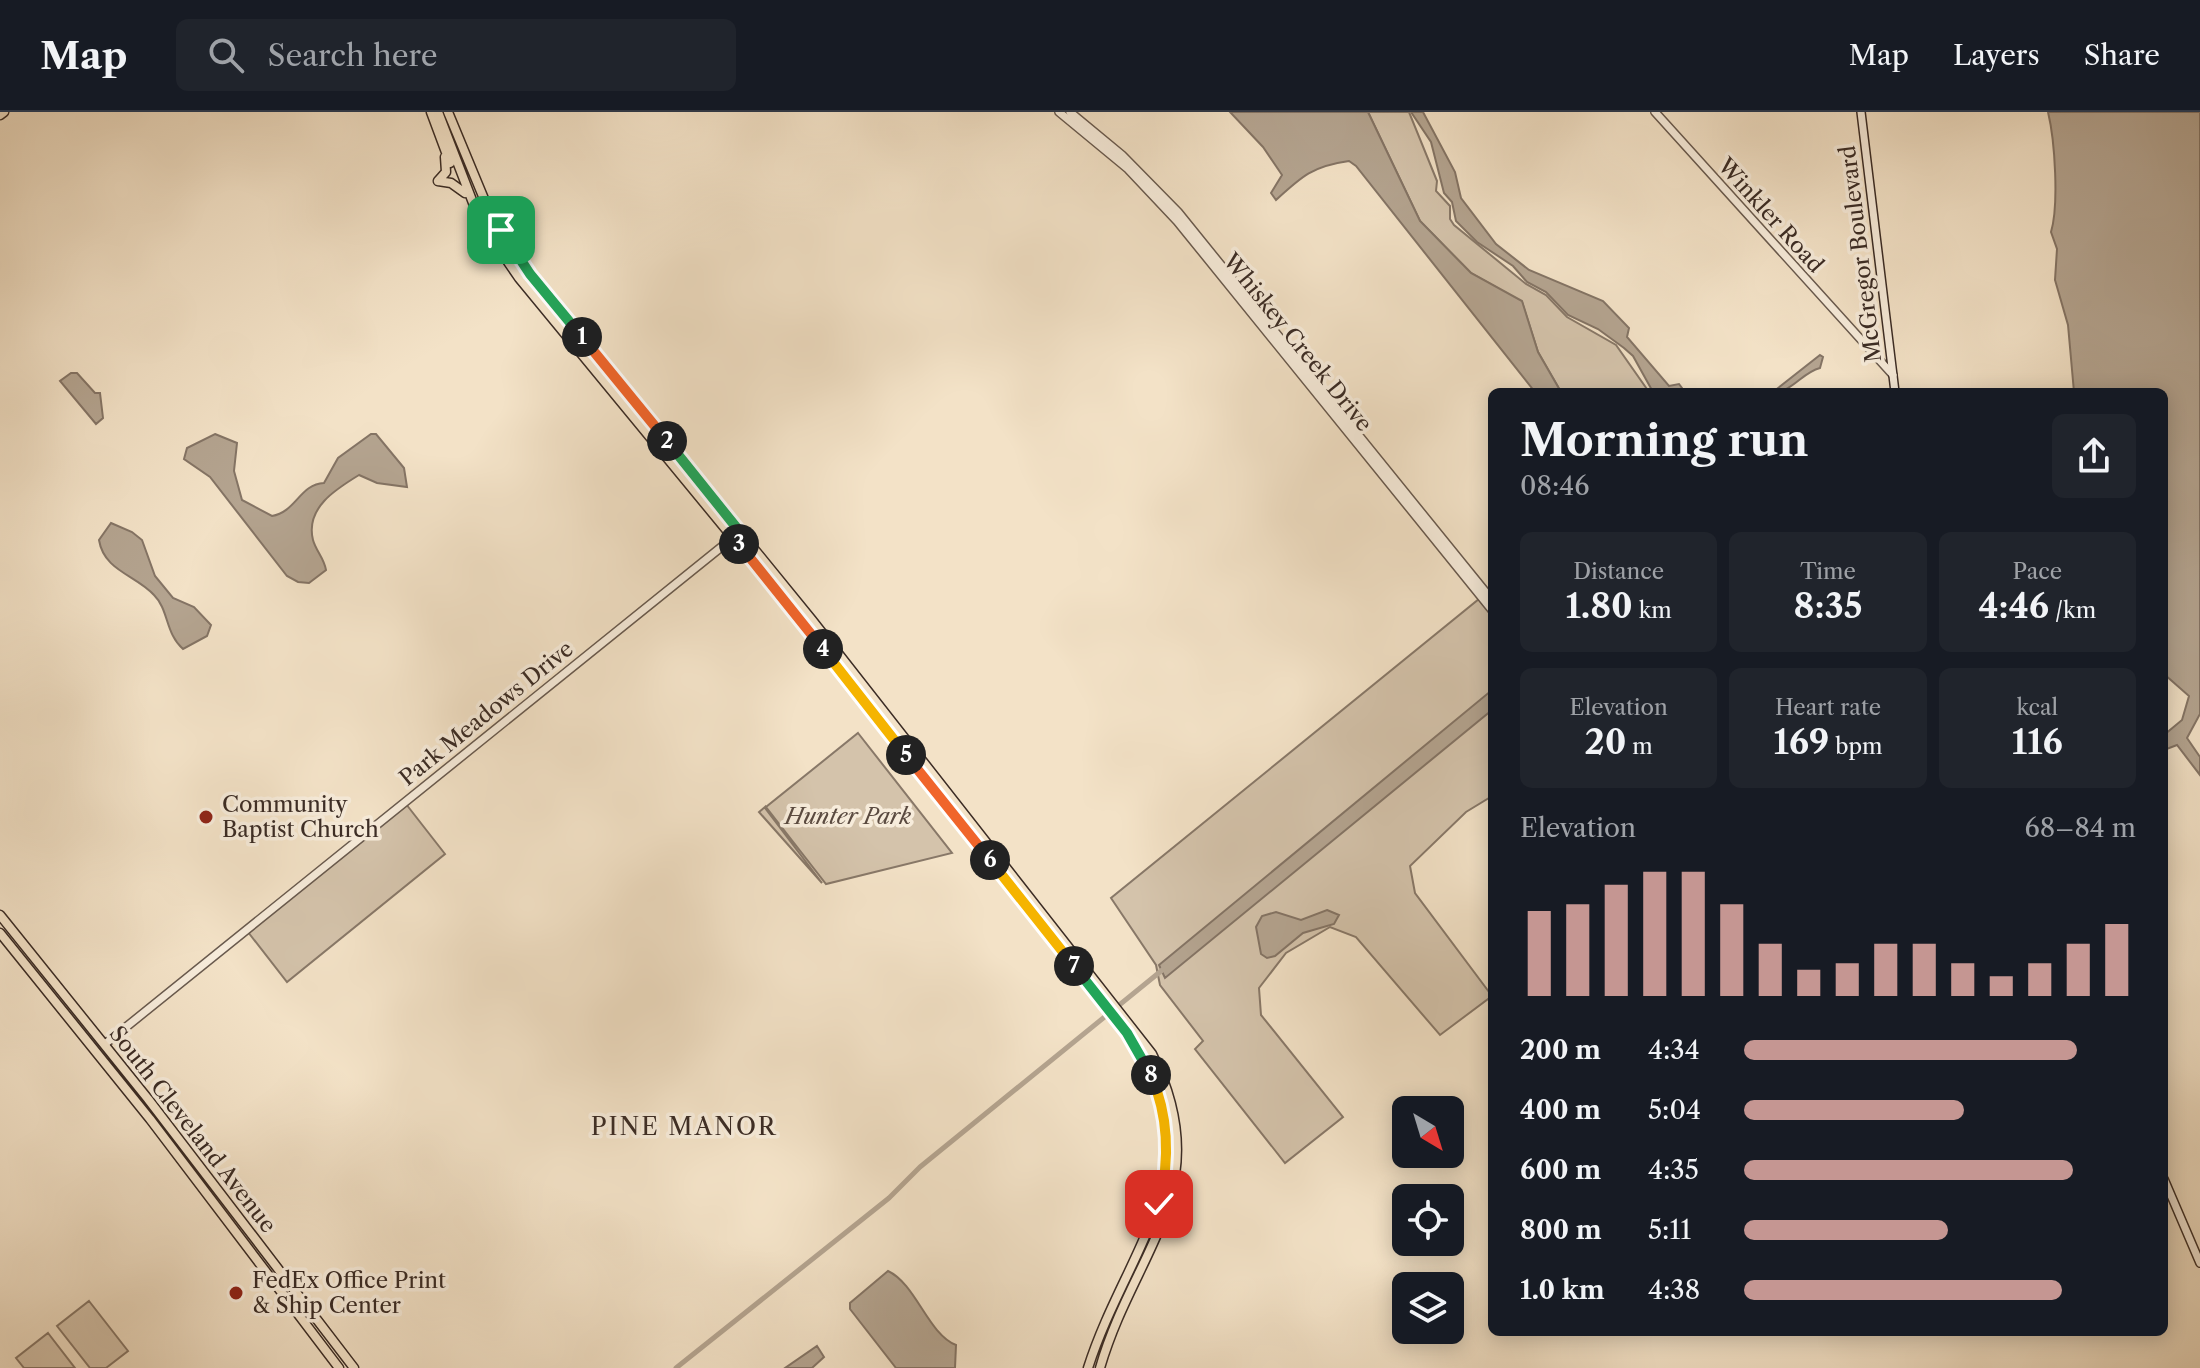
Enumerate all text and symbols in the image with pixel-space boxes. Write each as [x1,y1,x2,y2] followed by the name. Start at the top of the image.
[176,19,736,91] search box
[40,32,128,79] text: Map
[204,33,248,77] icon: search
[268,37,438,74] text: Search here
[1849,38,1909,72] text: Map
[1953,38,2040,72] text: Layers
[2084,38,2160,72] text: Share
[1834,144,1887,364] street label: McGregor Boulevard
[1711,152,1829,278] street label: Winkler Road
[467,196,535,264] pin
[479,208,523,252] icon: arrive
[1217,247,1378,437] street label: Whiskey Creek Drive
[562,317,602,357] pin: 1
[577,323,587,350] text: 1
[1520,413,1809,467] text: Morning run
[2052,414,2136,498] button: share
[647,421,687,461] pin: 2
[661,427,674,454] text: 2
[1520,470,1589,502] text: 08:46
[719,524,759,564] pin: 3
[733,530,745,557] text: 3
[1573,558,1664,585] text: Distance
[1800,558,1856,585] text: Time
[2012,558,2062,585] text: Pace
[1565,585,1633,627] text: 1.80
[1793,585,1863,627] text: 8:35
[1978,585,2049,627] text: 4:46
[1633,597,1672,624] text: km
[2049,597,2096,624] text: /km
[803,629,843,669] pin: 4
[394,635,579,792] street label: Park Meadows Drive
[816,635,830,662] text: 4
[1570,694,1668,721] text: Elevation
[1775,694,1881,721] text: Heart rate
[2017,694,2058,721] text: kcal
[1585,721,1626,763] text: 20
[1773,721,1829,763] text: 169
[2012,721,2063,763] text: 116
[1626,733,1653,760] text: m
[1829,733,1883,760] text: bpm
[886,735,926,775] pin: 5
[900,741,912,768] text: 5
[222,791,379,843] place label: Community Baptist Church
[783,803,912,830] park label: Hunter Park
[197,808,215,826] marker: Community Baptist Church
[1520,812,1636,844] text: Elevation
[2024,812,2136,844] text: 68–84 m
[970,840,1010,880] pin: 6
[983,846,997,873] text: 6
[1054,946,1094,986] pin: 7
[1068,952,1080,979] text: 7
[103,1020,282,1238] street label: South Cleveland Avenue
[1520,1034,1601,1066] text: 200 m
[1648,1034,1700,1066] text: 4:34
[1131,1055,1171,1095] pin: 8
[1144,1061,1158,1088] text: 8
[1520,1094,1601,1126] text: 400 m
[1648,1094,1701,1126] text: 5:04
[1392,1096,1464,1168] north arrow
[1392,1096,1464,1344] map controls
[591,1112,777,1141] district label: PINE MANOR
[1520,1154,1601,1186] text: 600 m
[1648,1154,1699,1186] text: 4:35
[1125,1170,1193,1238] pin
[1137,1182,1181,1226] icon: check
[1392,1184,1464,1256] button: locate
[1520,1214,1602,1246] text: 800 m
[1648,1214,1691,1246] text: 5:11
[252,1267,446,1319] place label: FedEx Office Print & Ship Center
[1392,1272,1464,1344] button: layers
[1520,1274,1605,1306] text: 1.0 km
[1648,1274,1700,1306] text: 4:38
[227,1284,245,1302] marker: FedEx Office Print & Ship Center

